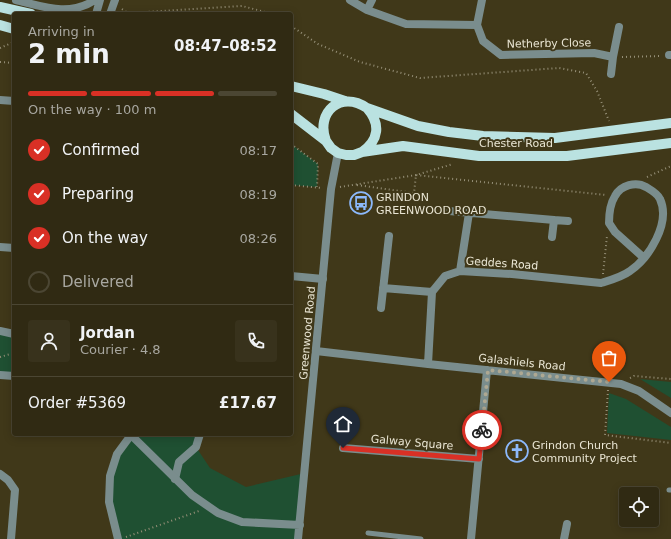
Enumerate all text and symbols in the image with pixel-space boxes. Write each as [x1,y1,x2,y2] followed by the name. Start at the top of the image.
[28,24,95,39] text: Arriving in
[507,36,592,51] street label: Netherby Close
[174,37,277,55] text: 08:47–08:52
[28,39,110,69] text: 2 min
[28,102,156,117] text: On the way · 100 m
[479,137,553,150] street label: Chester Road
[28,139,50,161] icon: check
[62,141,140,159] text: Confirmed
[240,143,277,158] text: 08:17
[28,183,50,205] icon: check
[62,185,134,203] text: Preparing
[240,187,277,202] text: 08:19
[348,190,374,216] bus stop icon: GRINDON GREENWOOD ROAD
[376,191,487,217] place label: GRINDON GREENWOOD ROAD
[28,227,50,249] icon: check
[62,229,148,247] text: On the way
[240,231,277,246] text: 08:26
[465,254,539,273] street label: Geddes Road
[62,273,134,291] text: Delivered
[297,286,318,380] street label: Greenwood Road
[28,320,70,362] button: person
[235,320,277,362] button: phone
[80,324,135,342] text: Jordan
[592,341,626,382] pin
[80,342,161,357] text: Courier · 4.8
[598,347,620,369] icon: bag
[478,351,566,374] street label: Galashiels Road
[28,394,126,412] text: Order #5369
[219,394,277,412] text: £17.67
[326,407,360,448] pin
[462,410,502,450] courier
[332,413,354,435] icon: home
[471,419,493,441] icon: bike
[370,432,454,453] street label: Galway Square
[504,438,530,464] church icon: Grindon Church Community Project
[532,439,637,465] place label: Grindon Church Community Project
[619,487,659,527] map controls
[619,487,659,527] button: locate

